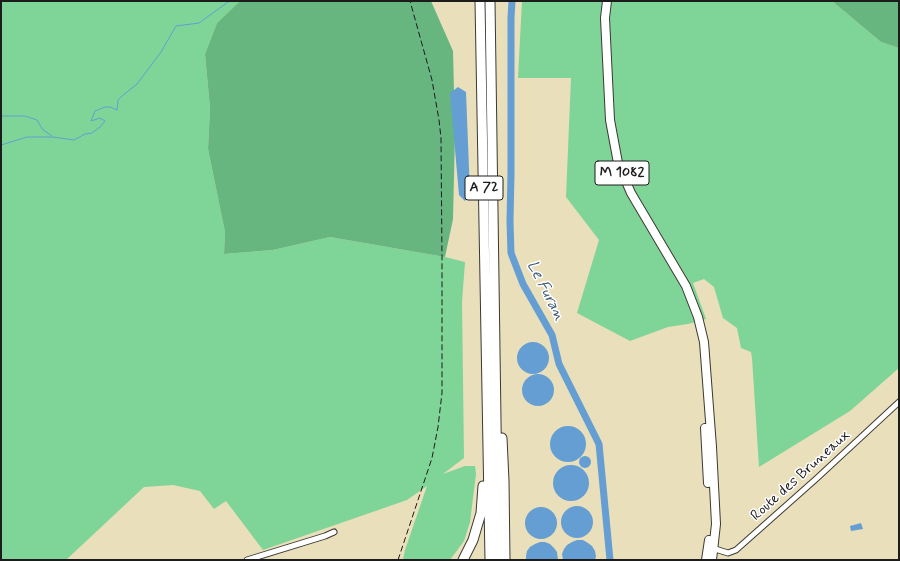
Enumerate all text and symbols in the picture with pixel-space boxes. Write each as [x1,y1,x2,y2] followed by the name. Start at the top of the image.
[595,161,649,185] road number: M 1082
[465,176,503,200] road number: A 72
[522,258,568,324] water label: Le Furan
[748,427,854,525] street label: Route des Bruneaux

